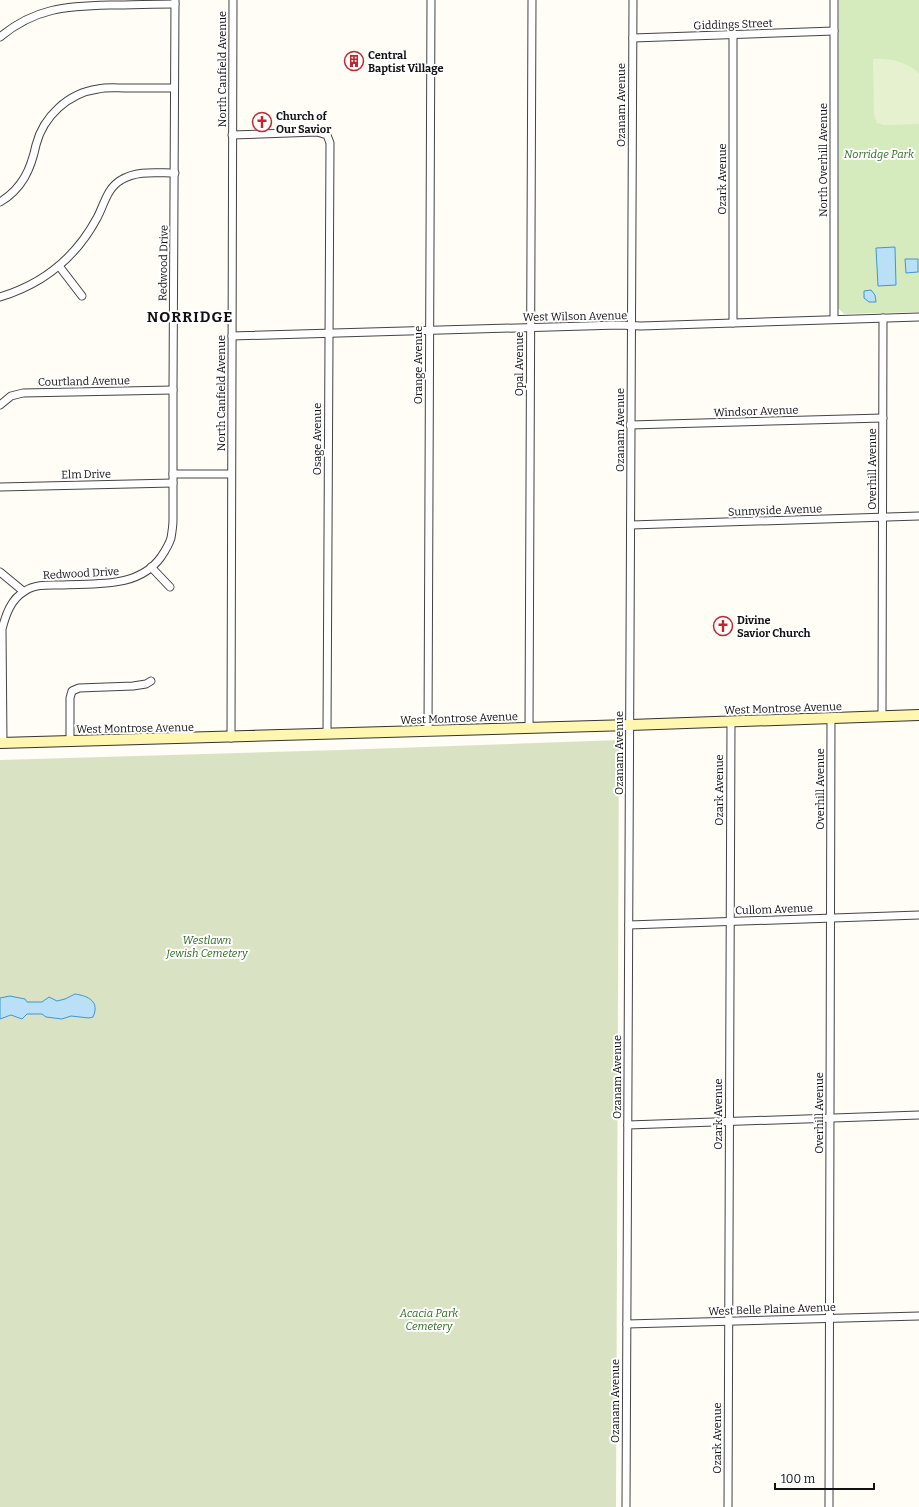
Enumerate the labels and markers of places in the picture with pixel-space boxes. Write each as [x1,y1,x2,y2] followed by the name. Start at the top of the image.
[368,49,443,75] place label: Central Baptist Village
[343,50,365,72] building icon: Central Baptist Village
[276,110,332,136] place label: Church of Our Savior
[251,111,273,133] church icon: Church of Our Savior
[737,614,811,640] place label: Divine Savior Church
[712,615,734,637] church icon: Divine Savior Church

